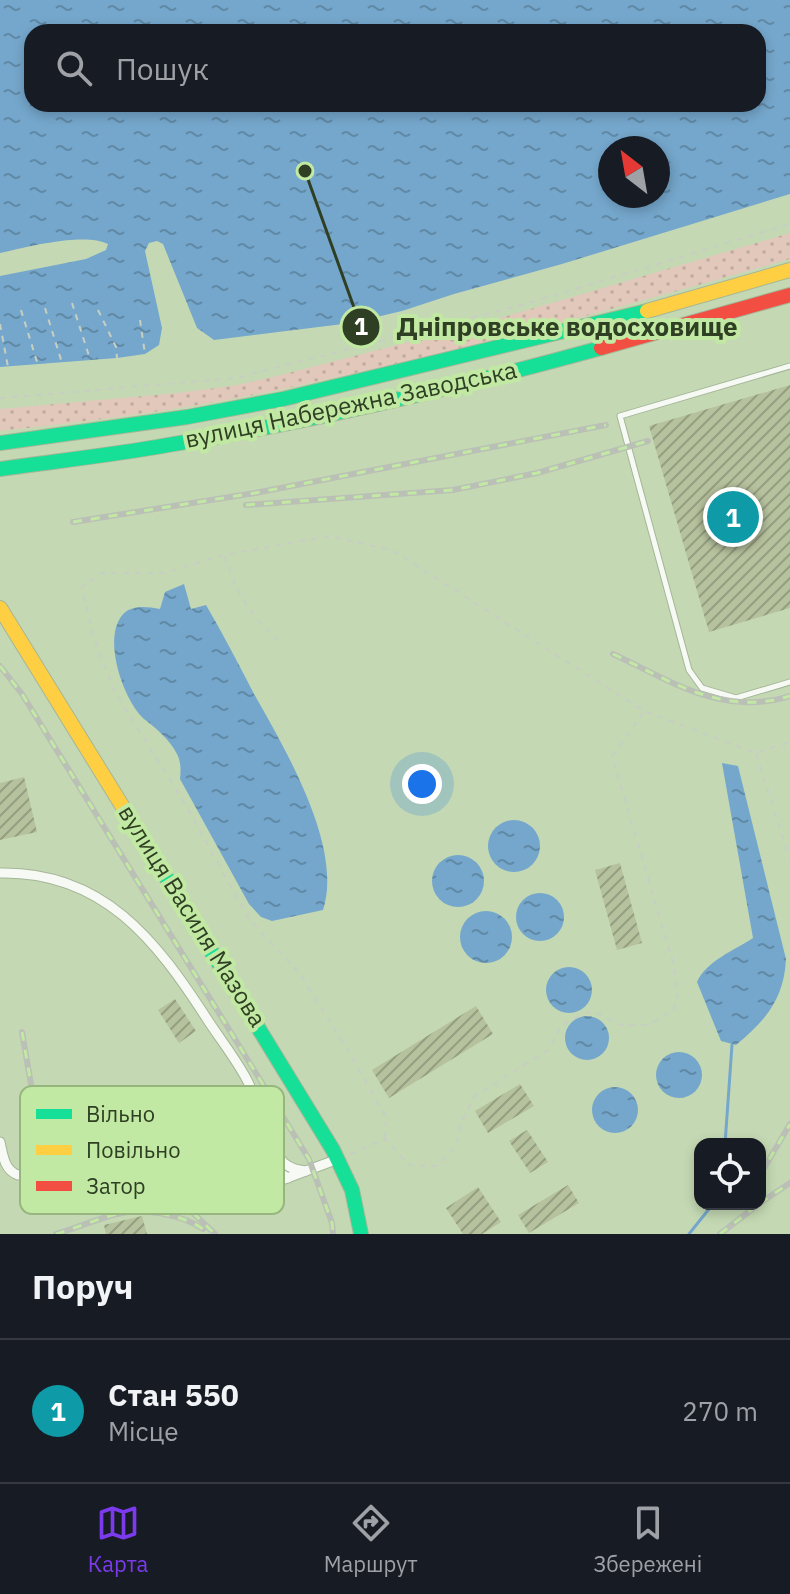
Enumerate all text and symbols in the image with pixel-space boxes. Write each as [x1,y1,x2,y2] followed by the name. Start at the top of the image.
[24,24,766,112] search box
[52,46,96,90] icon: search
[116,49,209,88] text: Пошук
[598,136,670,208] north arrow
[341,302,754,352] callout: Дніпровське водосховище
[397,309,738,343] text: Дніпровське водосховище
[354,310,368,342] text: 1
[182,353,520,455] street label: вулиця Набережна Заводська
[707,487,759,547] pin: 1
[402,764,442,804] your location
[111,798,274,1033] street label: вулиця Василя Мазова
[20,1086,284,1214] legend
[86,1099,155,1128] text: Вільно
[86,1135,180,1164] text: Повільно
[694,1138,766,1210] map controls
[694,1138,766,1210] button: locate
[86,1171,146,1200] text: Затор
[32,1264,133,1308] text: Поруч
[108,1375,239,1414] text: Стан 550
[50,1394,66,1428] text: 1
[682,1394,758,1428] text: 270 m
[108,1414,179,1448] text: Місце
[88,1501,148,1578] tab: Карта
[324,1501,418,1578] tab: Маршрут
[593,1501,702,1578] tab: Збережені

